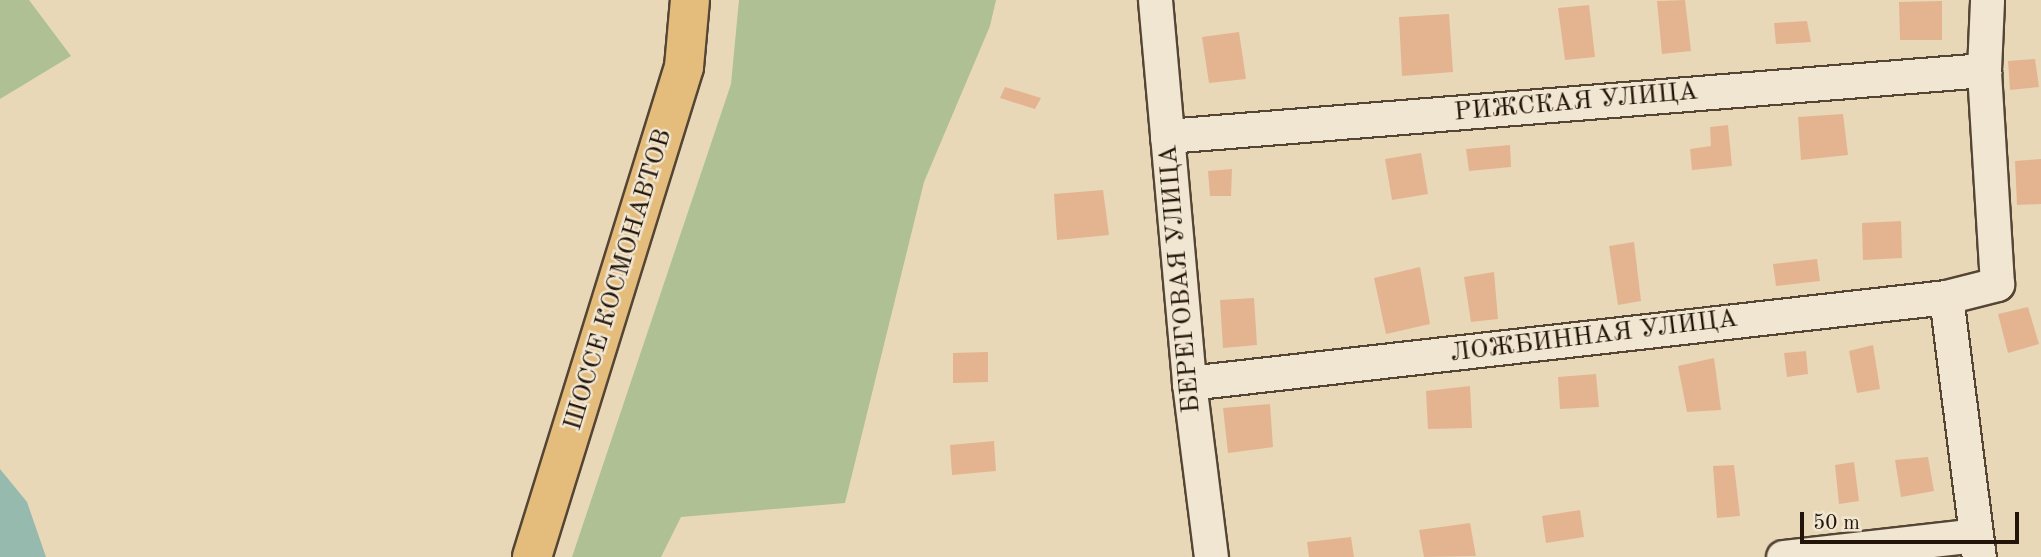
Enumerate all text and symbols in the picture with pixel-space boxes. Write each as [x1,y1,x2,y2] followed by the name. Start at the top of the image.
[1453,77,1699,129] street label: РИЖСКАЯ УЛИЦА
[558,125,680,435] street label: ШОССЕ КОСМОНАВТОВ
[1154,143,1208,415] street label: БЕРЕГОВАЯ УЛИЦА
[1448,304,1740,370] street label: ЛОЖБИННАЯ УЛИЦА
[1803,498,2022,542] scale bar
[1813,513,1860,534] text: 50 m

